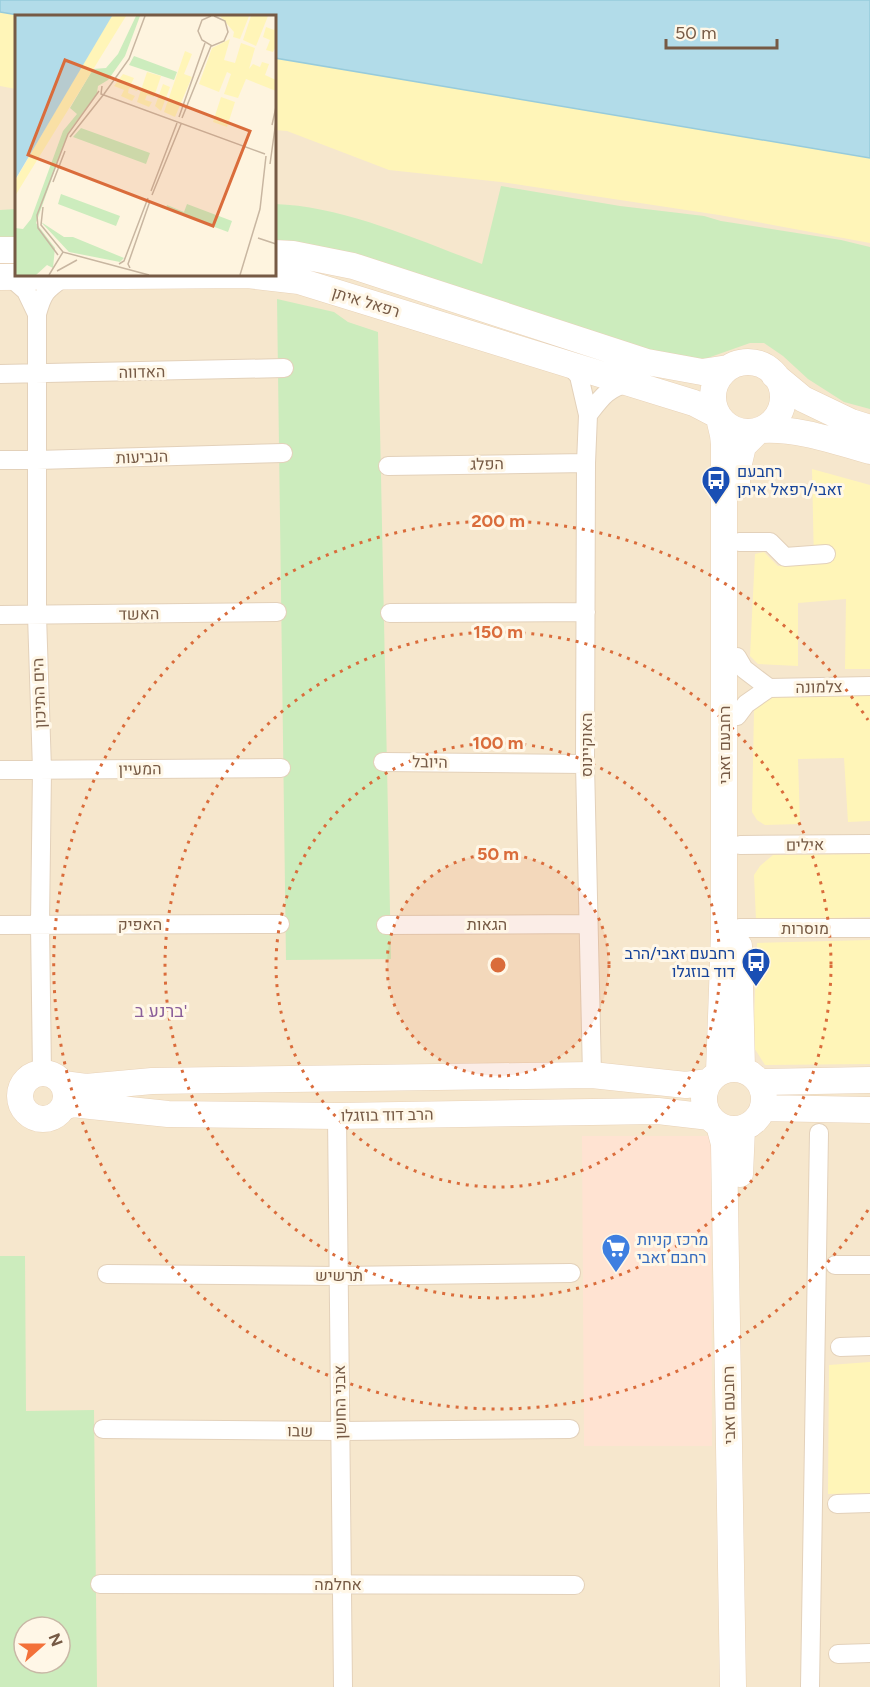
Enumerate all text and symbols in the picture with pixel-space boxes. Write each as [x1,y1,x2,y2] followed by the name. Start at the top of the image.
[666,12,777,50] scale bar
[15,15,276,276] inset map
[675,22,717,44] text: 50 m
[330,283,402,321] street label: רפאל איתן
[118,362,166,382] street label: האדווה
[115,447,169,467] street label: הנביעות
[470,454,504,474] street label: הפלג
[737,462,843,499] place label: רחבעם זאבי/רפאל איתן
[700,464,732,506] bus stop icon: רחבעם זאבי/רפאל איתן
[471,510,525,532] text: 200 m
[118,604,160,624] street label: האשד
[473,621,523,643] text: 150 m
[28,657,50,729] street label: הים התיכון
[795,677,843,697] street label: צלמונה
[715,706,734,784] street label: רחבעם זאבי
[577,713,596,777] street label: האוקיינוס
[473,732,523,754] text: 100 m
[412,752,448,772] street label: היובל
[118,759,162,779] street label: המעיין
[786,835,824,855] street label: אילים
[477,843,519,865] text: 50 m
[118,915,162,934] street label: האפיק
[467,915,507,934] street label: הגאות
[781,919,829,938] street label: מוסרות
[625,944,735,981] place label: רחבעם זאבי/הרב דוד בוזגלו
[740,946,772,988] bus stop icon: רחבעם זאבי/הרב דוד בוזגלו
[488,955,508,975] centre of rings
[135,1000,187,1022] district label: ברנע ב'
[340,1105,434,1125] street label: הרב דוד בוזגלו
[637,1230,709,1267] place label: מרכז קניות רחבם זאבי
[600,1232,632,1274] supermarket icon: מרכז קניות רחבם זאבי
[315,1266,363,1285] street label: תרשיש
[330,1365,350,1439] street label: אבני החושן
[719,1366,739,1444] street label: רחבעם זאבי
[287,1421,313,1441] street label: שבו
[314,1575,362,1594] street label: אחלמה
[12,1615,72,1675] north arrow
[44,1631,67,1649] text: N

